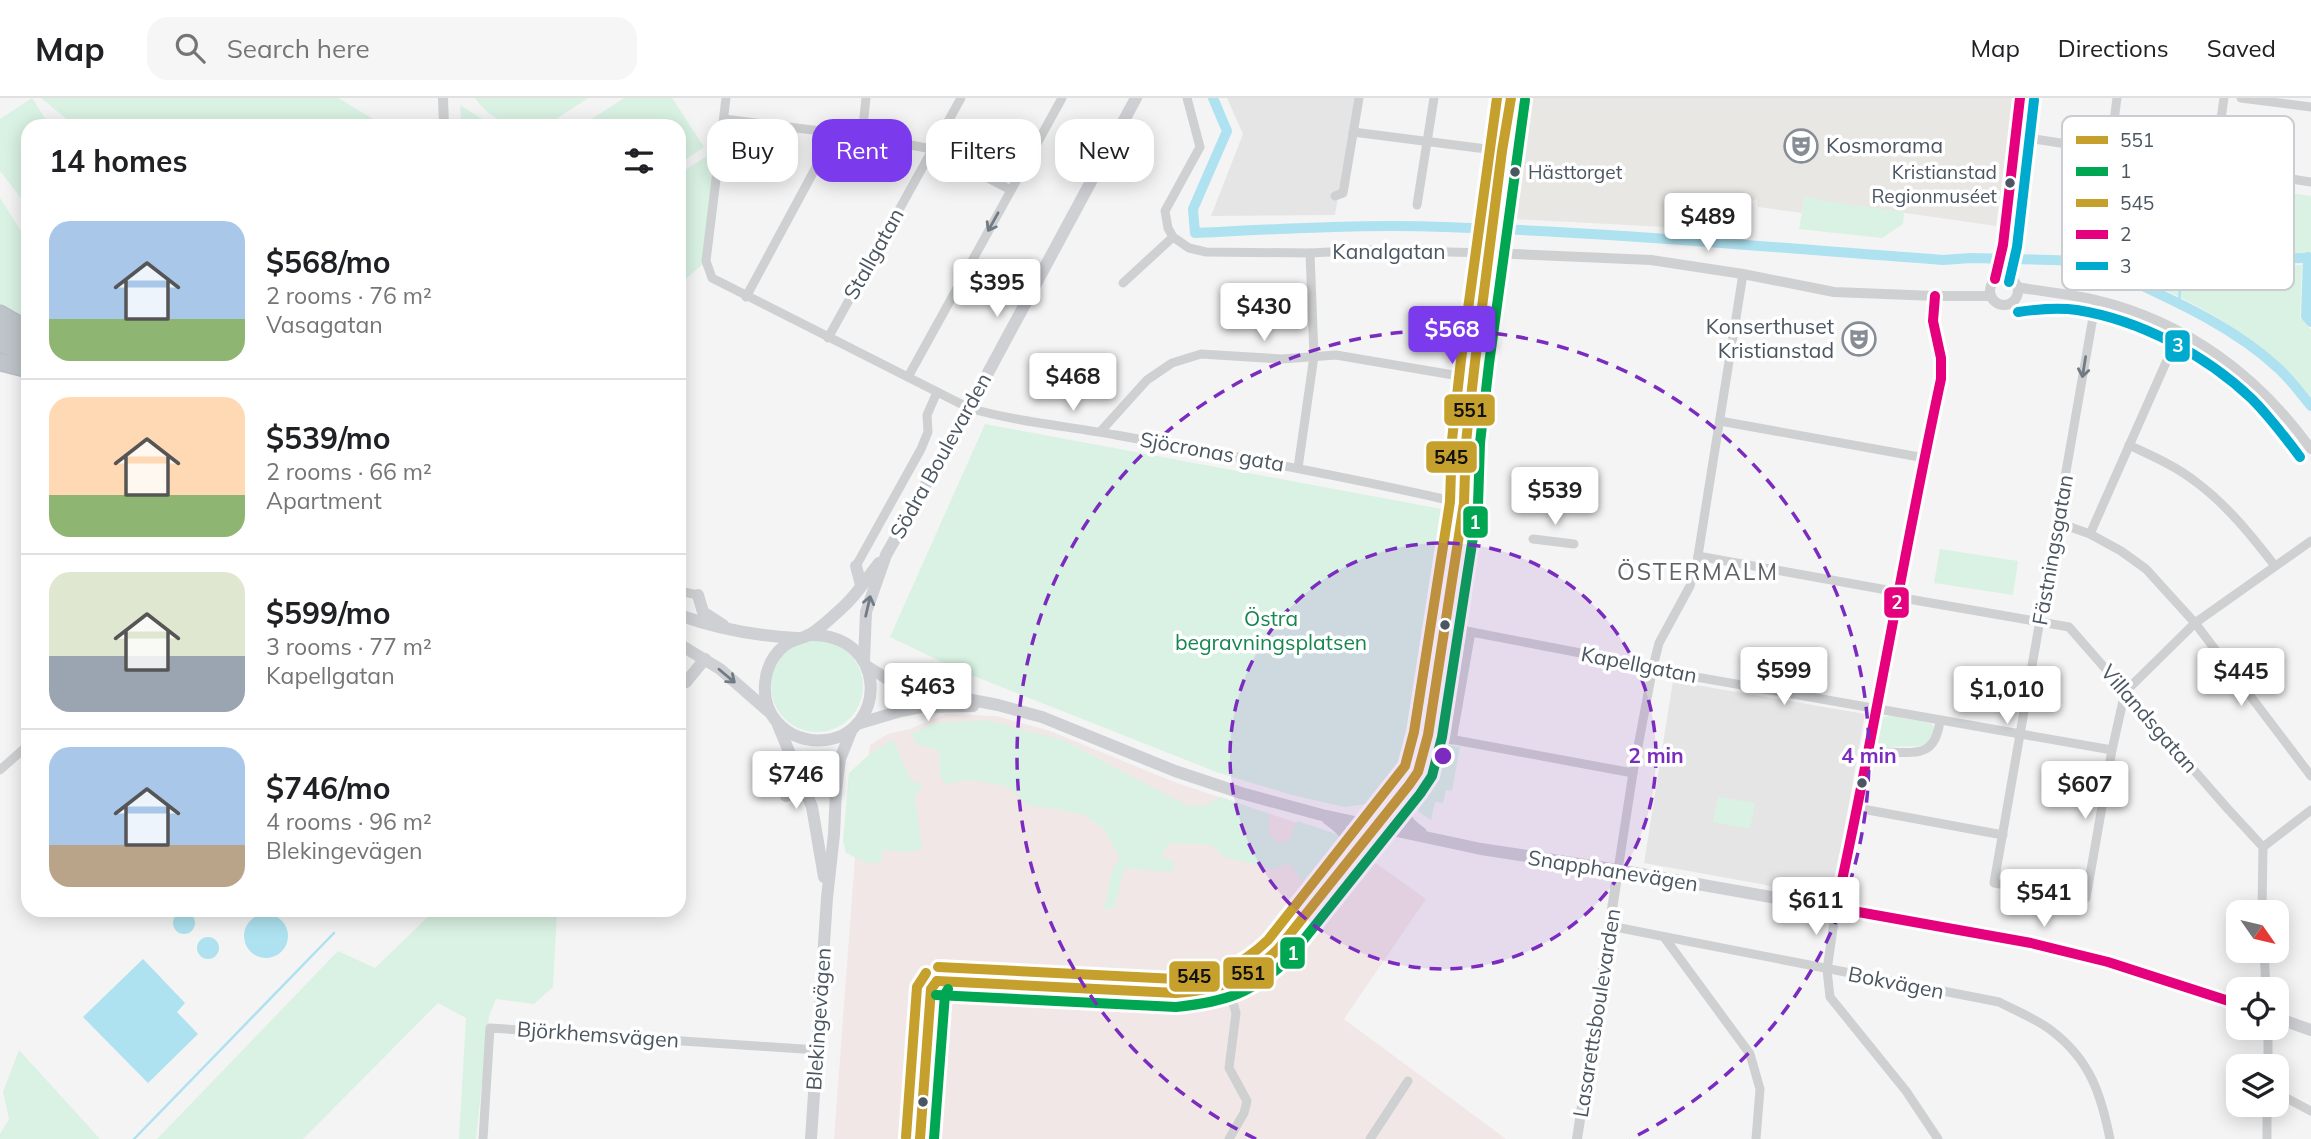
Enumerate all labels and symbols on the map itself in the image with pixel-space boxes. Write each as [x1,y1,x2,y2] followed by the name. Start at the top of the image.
[2062,116,2294,290] legend
[1782,127,1820,165] theatre icon: Kosmorama
[2120,128,2154,152] text: 551
[1826,132,1943,158] place label: Kosmorama
[2120,159,2131,183] text: 1
[1528,160,1623,184] place label: Hästtorget
[1871,160,1997,208] place label: Kristianstad Regionmuséet
[1508,165,1522,179] marker: Hästtorget
[2003,176,2017,190] marker: Kristianstad Regionmuséet
[2120,191,2154,215] text: 545
[1667,194,1749,253] pin: $489
[837,203,909,304] street label: Stallgatan
[986,211,1000,232] one-way arrow
[2120,222,2131,246] text: 2
[1332,238,1446,264] street label: Kanalgatan
[2120,254,2131,278] text: 3
[956,260,1038,319] pin: $395
[1223,284,1305,343] pin: $430
[1411,306,1493,366] pin: $568
[1706,313,1834,363] place label: Konserthuset Kristianstad
[1840,320,1878,358] theatre icon: Konserthuset Kristianstad
[2164,329,2191,363] line badge: 3
[2172,333,2184,357] text: 3
[1032,354,1114,413] pin: $468
[2077,355,2090,378] one-way arrow
[884,368,996,543] street label: Södra Boulevarden
[1443,393,1496,427] line badge: 551
[1453,398,1487,422] text: 551
[1138,426,1286,476] street label: Sjöcronas gata
[1425,440,1478,474] line badge: 545
[1434,445,1468,469] text: 545
[1514,468,1596,527] pin: $539
[2026,473,2078,627] street label: Fästningsgatan
[1462,505,1489,539] line badge: 1
[1469,510,1481,534] text: 1
[1617,557,1779,586] district label: ÖSTERMALM
[1883,586,1910,619] line badge: 2
[1891,590,1903,614] text: 2
[862,595,876,618] one-way arrow
[1175,605,1367,655] park label: Östra begravningsplatsen
[1438,618,1452,632] unlabelled marker
[1579,640,1699,688] street label: Kapellgatan
[1743,648,1825,707] pin: $599
[2200,648,2282,708] pin: $445
[2096,659,2204,778] street label: Villandsgatan
[887,664,969,723] pin: $463
[1950,666,2064,726] pin: $1,010
[718,668,736,684] one-way arrow
[1628,742,1684,768] text: 2 min
[1841,742,1897,768] text: 4 min
[1431,744,1455,768] centre of rings
[755,752,837,811] pin: $746
[2044,762,2126,821] pin: $607
[1855,776,1869,790] unlabelled marker
[1526,844,1700,896] street label: Snapphanevägen
[2003,870,2085,929] pin: $541
[1775,878,1857,937] pin: $611
[2226,900,2289,962] north arrow
[1567,907,1625,1119] street label: Lasarettsboulevarden
[1279,936,1306,970] line badge: 1
[1287,941,1299,965] text: 1
[800,947,836,1091] street label: Blekingevägen
[1222,956,1275,990] line badge: 551
[1168,960,1221,993] line badge: 545
[1846,960,1946,1004] street label: Bokvägen
[1231,961,1265,985] text: 551
[1177,964,1211,988] text: 545
[516,1015,680,1053] street label: Björkhemsvägen
[916,1095,930,1109] unlabelled marker

